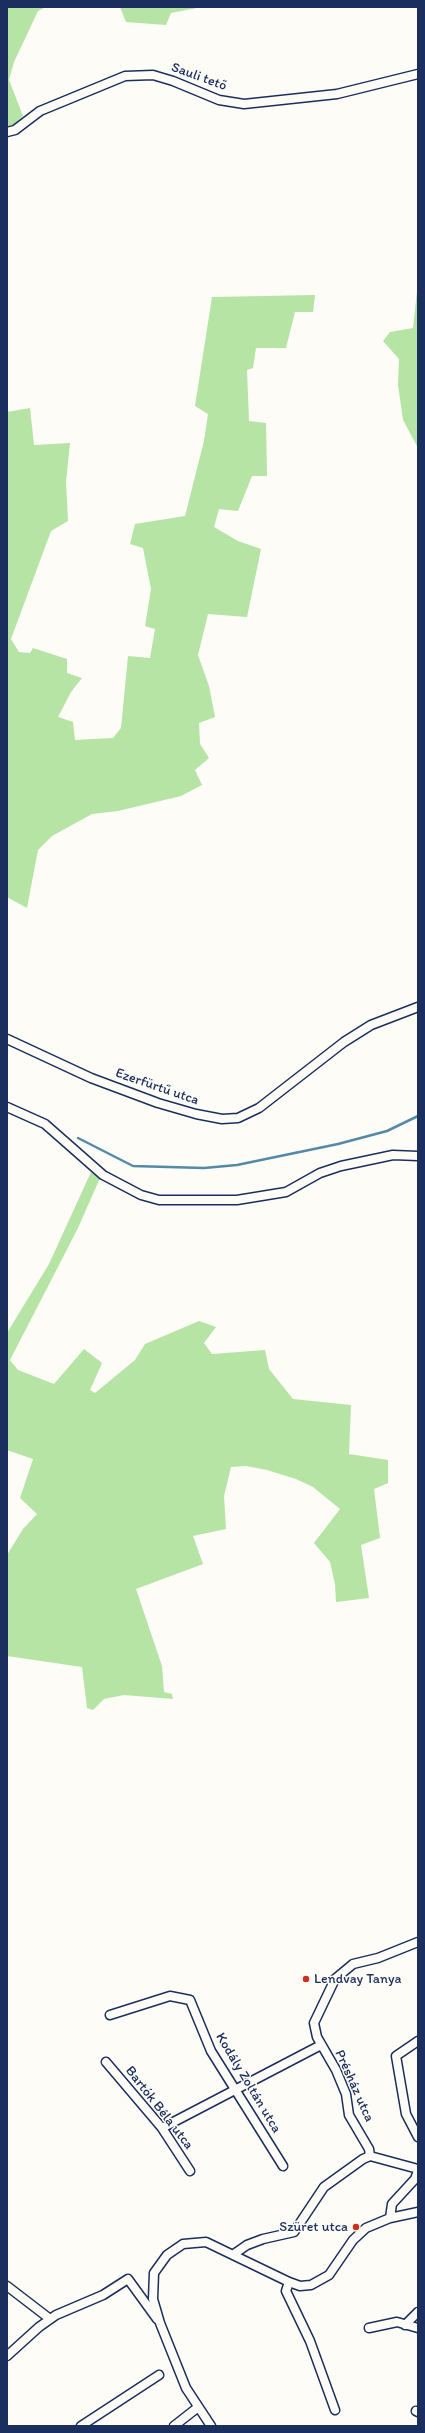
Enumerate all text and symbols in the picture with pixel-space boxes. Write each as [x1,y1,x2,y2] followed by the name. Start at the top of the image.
[169,59,229,95] street label: Sauli tető
[113,1065,201,1109] street label: Ezerfürtű utca
[314,1971,401,1987] place label: Lendvay Tanya
[301,1974,311,1984] marker: Lendvay Tanya
[212,2030,284,2136] street label: Kodály Zoltán utca
[331,2047,377,2125] street label: Présház utca
[121,2063,197,2153] street label: Bartók Béla utca
[279,2219,348,2235] place label: Szüret utca
[351,2222,361,2232] marker: Szüret utca

